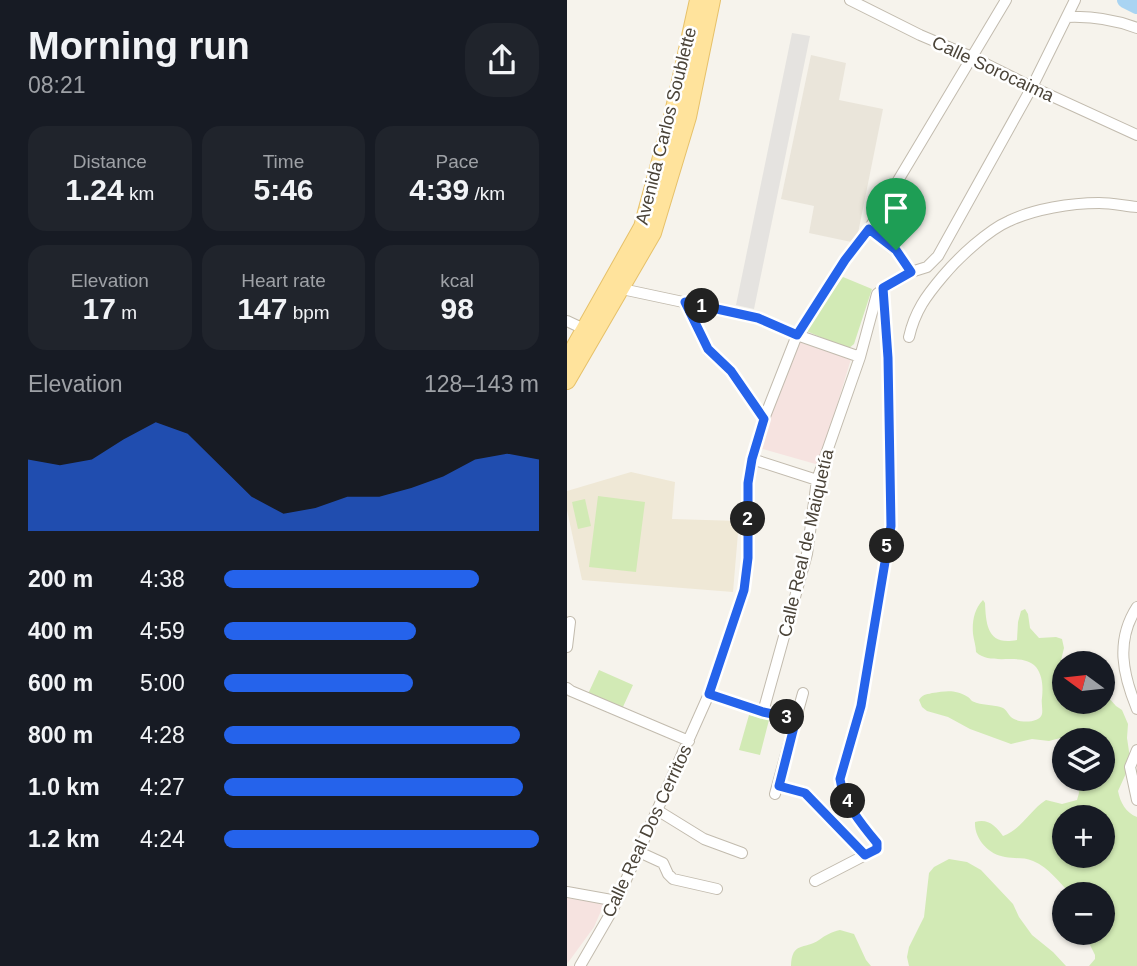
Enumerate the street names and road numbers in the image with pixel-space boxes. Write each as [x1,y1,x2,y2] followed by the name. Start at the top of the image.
[632,25,700,227] street label: Avenida Carlos Soublette
[929,32,1058,106] street label: Calle Sorocaima
[775,446,838,639] street label: Calle Real de Maiquetía
[598,742,696,920] street label: Calle Real Dos Cerritos

